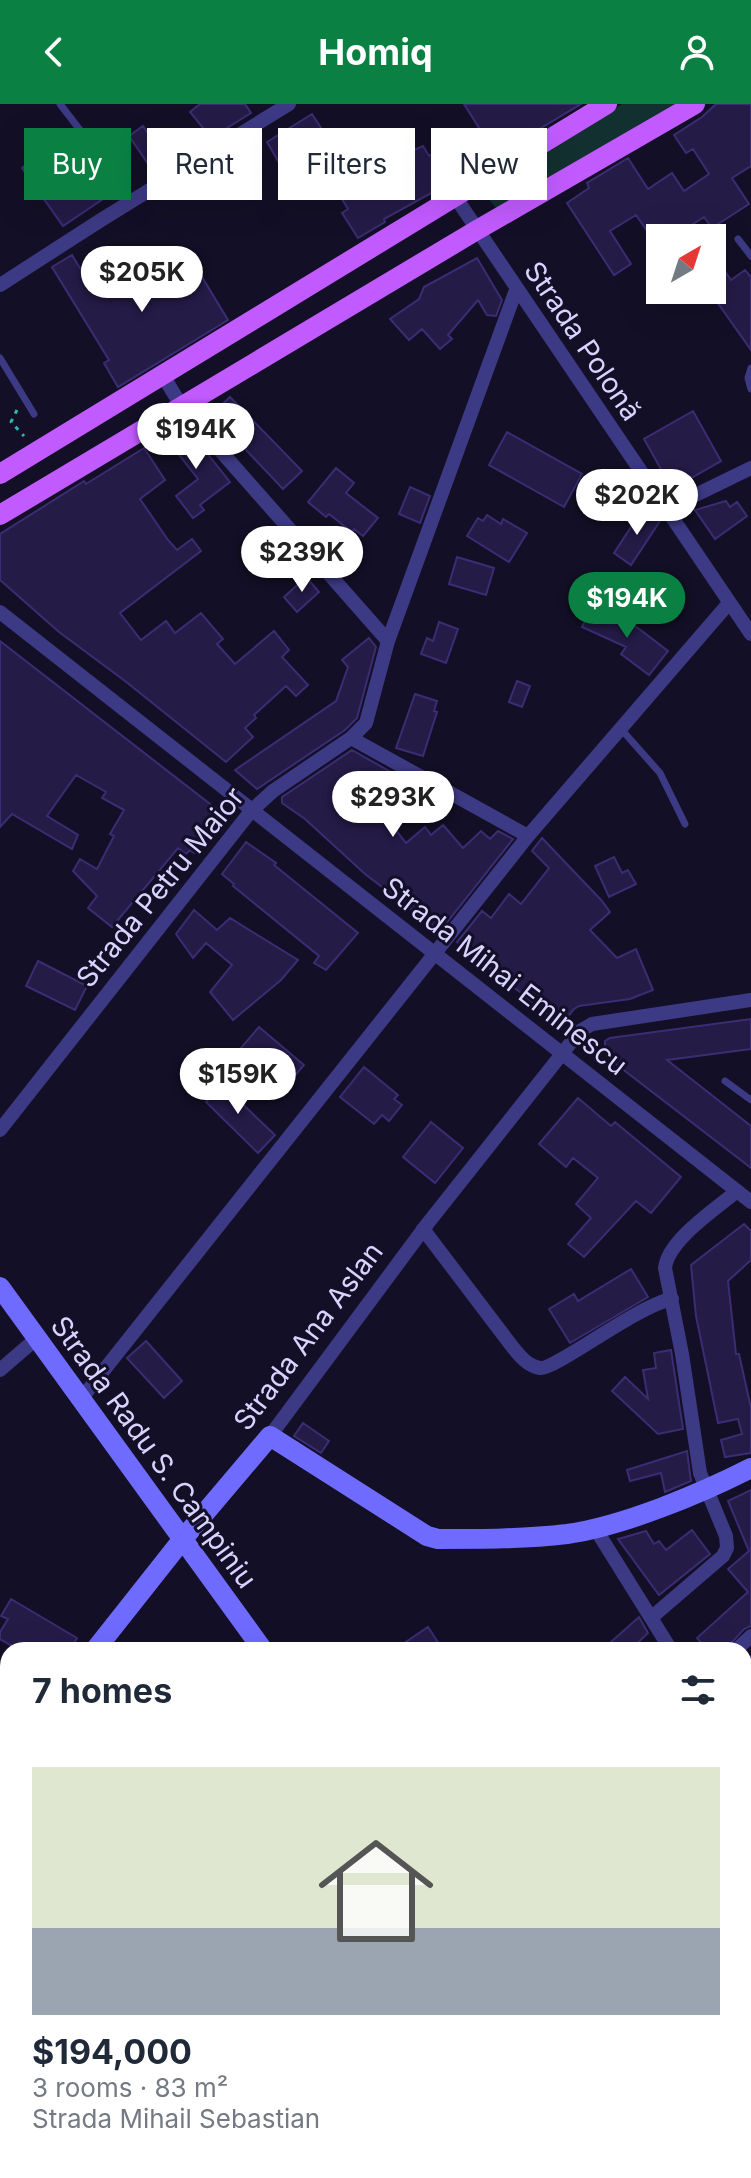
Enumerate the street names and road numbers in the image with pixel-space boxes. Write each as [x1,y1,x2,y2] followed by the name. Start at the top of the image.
[517,255,649,427] street label: Strada Polonă
[69,780,251,994] street label: Strada Petru Maior
[376,870,634,1082] street label: Strada Mihai Eminescu
[226,1235,390,1437] street label: Strada Ana Aslan
[44,1309,264,1595] street label: Strada Radu S. Campiniu

